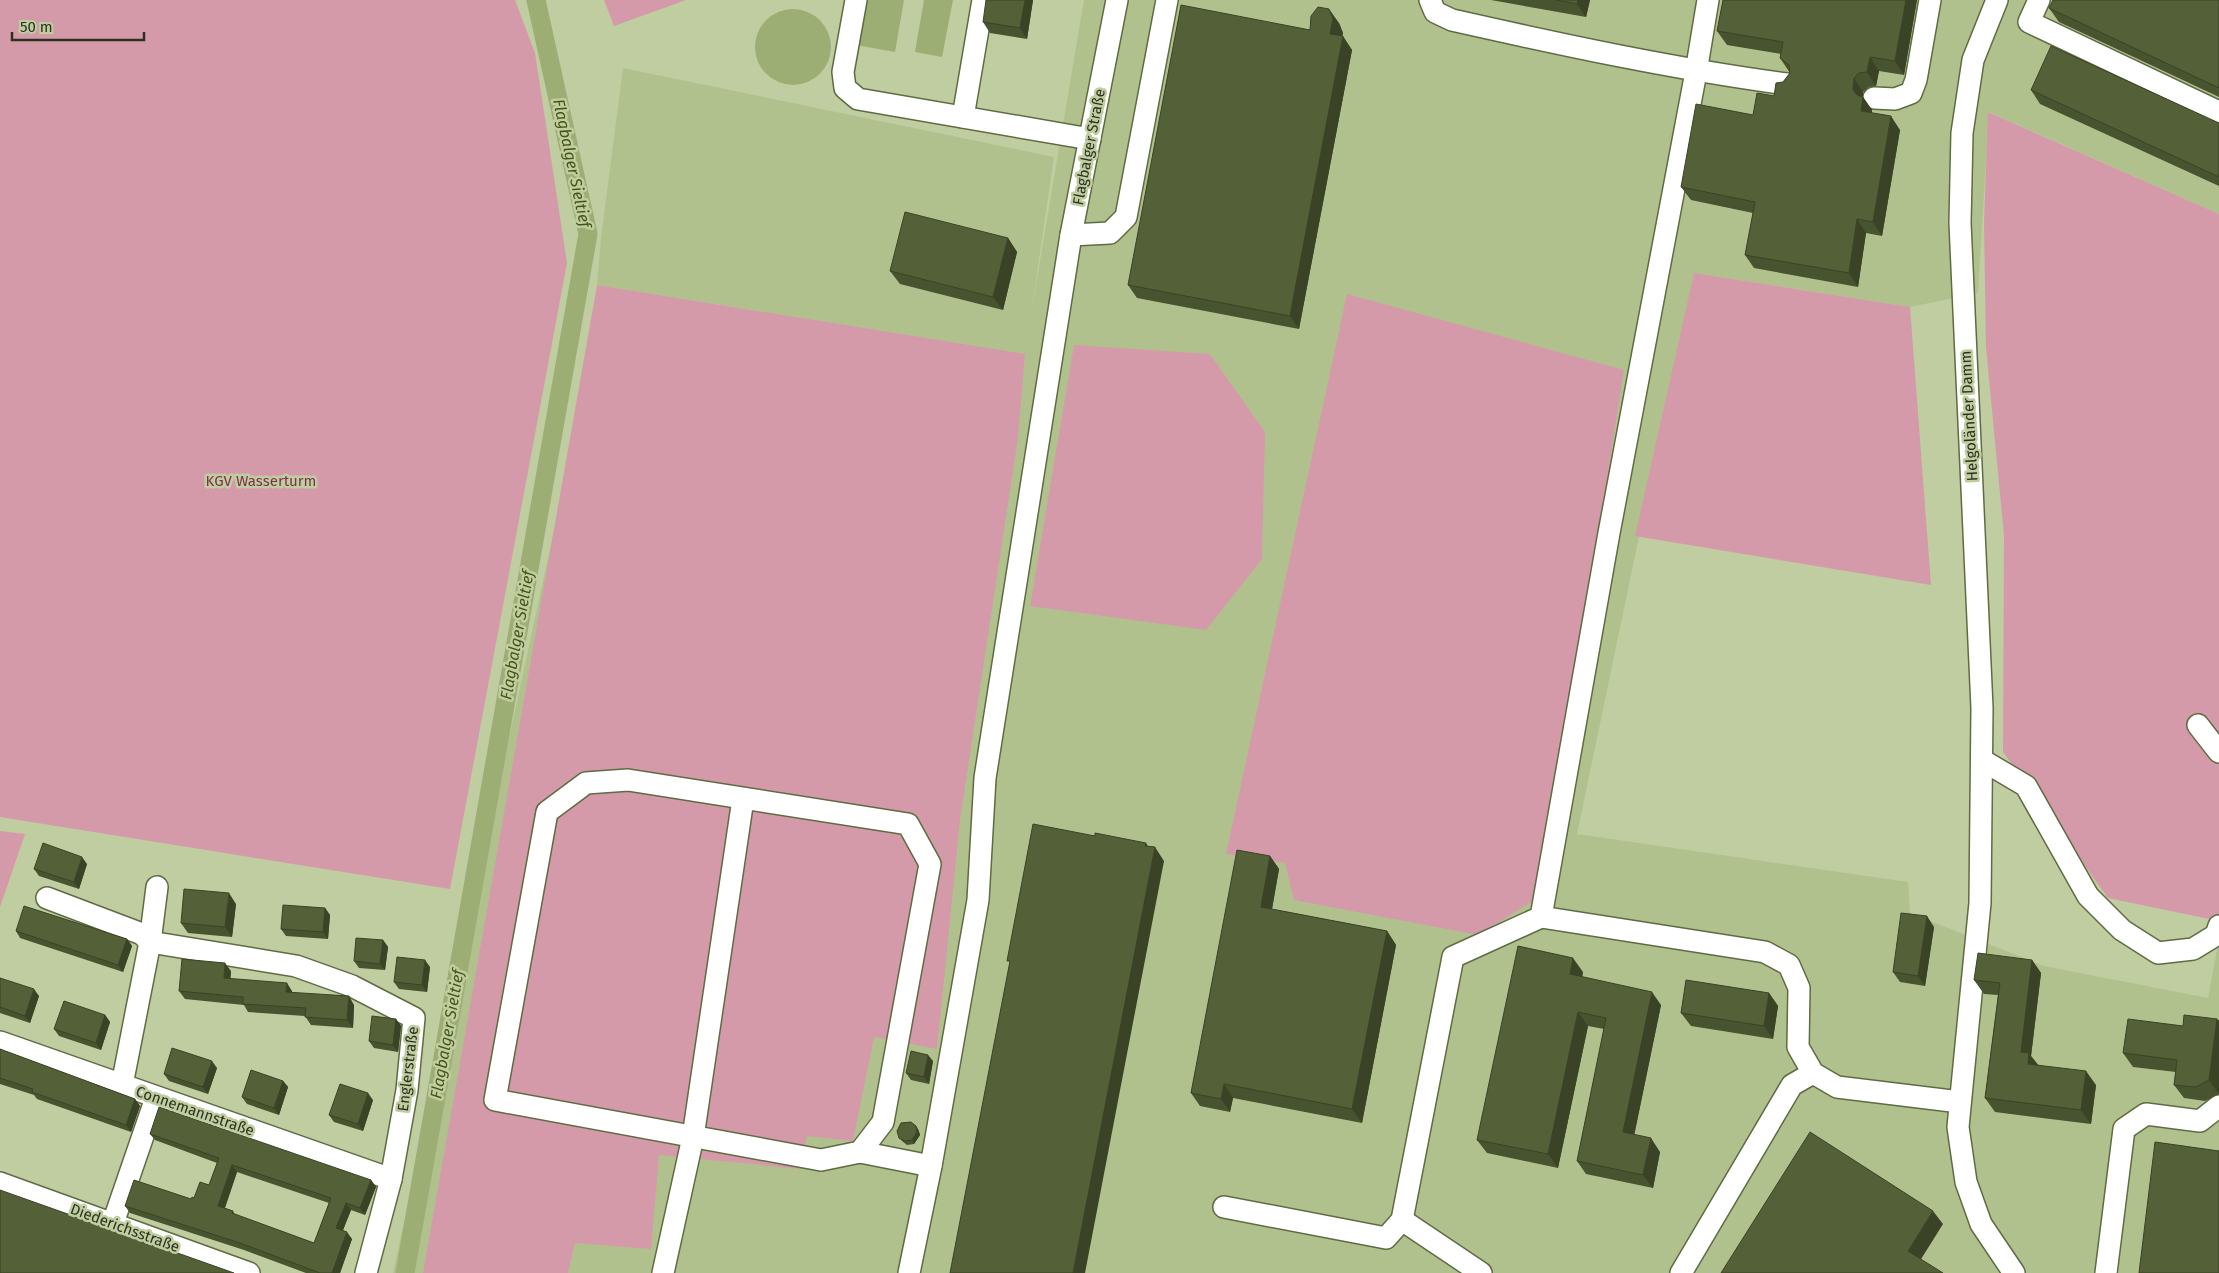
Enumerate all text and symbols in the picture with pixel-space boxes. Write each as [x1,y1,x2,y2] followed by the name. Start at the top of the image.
[12,10,145,42] scale bar
[20,18,53,36] text: 50 m
[1069,87,1109,207] street label: Flagbalger Straße
[549,97,595,232] water label: Flagbalger Sieltief
[1957,350,1981,482] street label: Helgoländer Damm
[206,472,316,490] park label: KGV Wasserturm
[496,566,538,701] water label: Flagbalger Sieltief
[426,965,468,1100] water label: Flagbalger Sieltief
[394,1025,422,1113] street label: Englerstraße
[133,1082,257,1140] street label: Connemannstraße
[68,1200,182,1256] street label: Diederichsstraße

